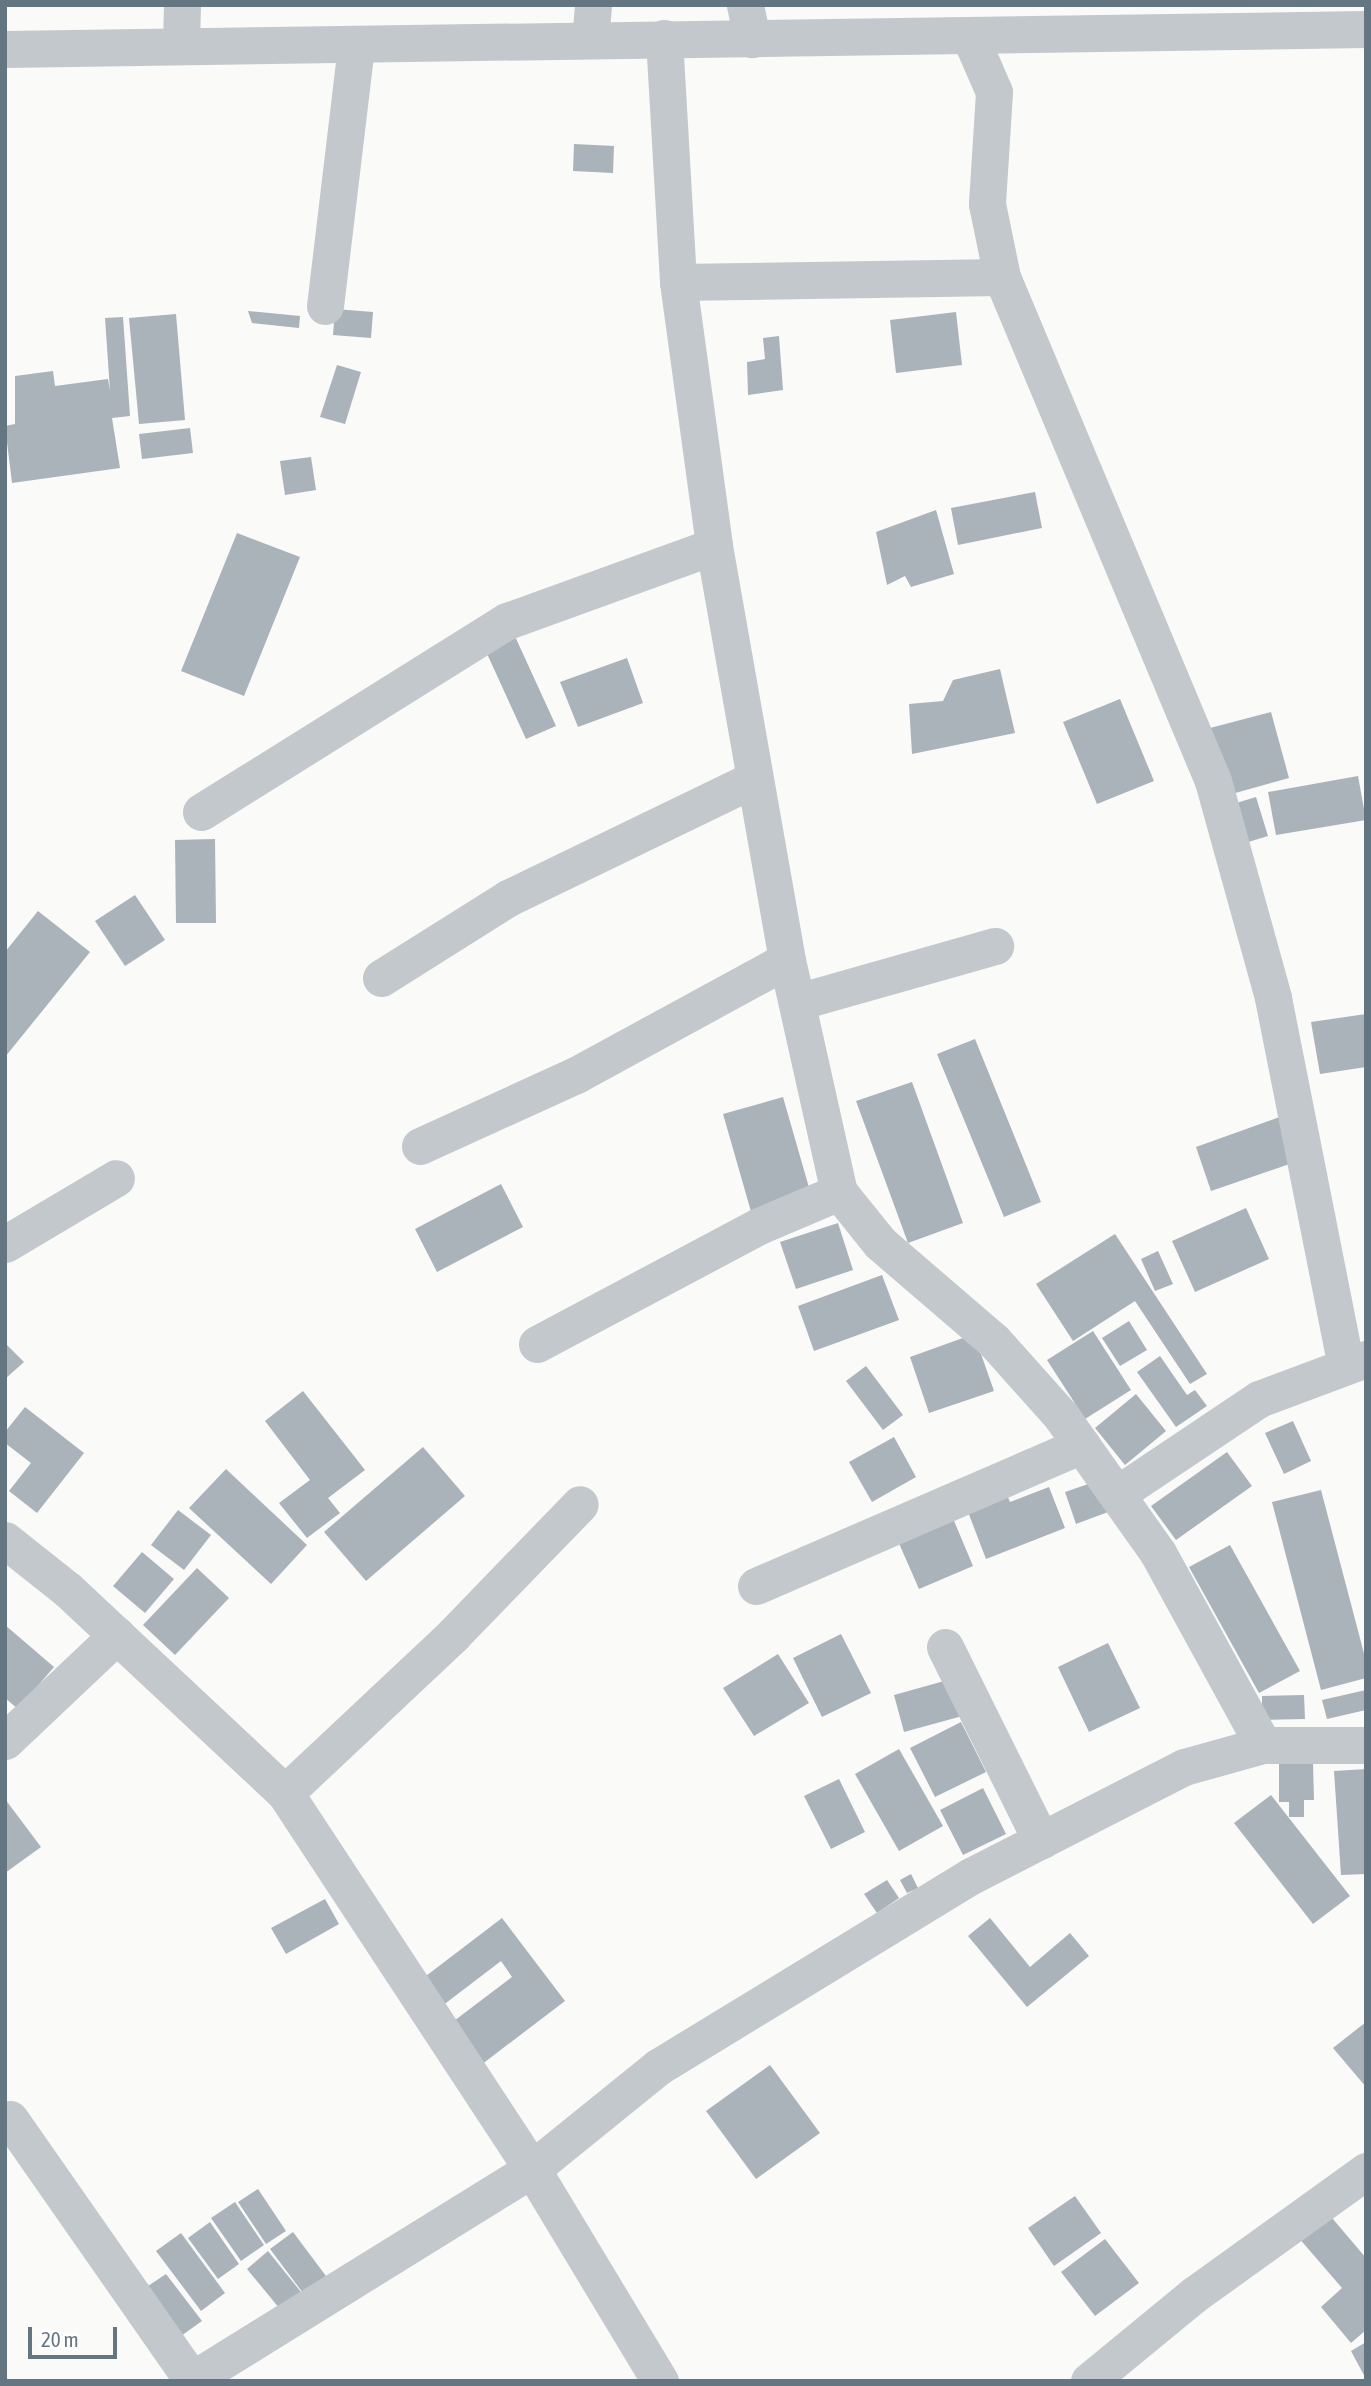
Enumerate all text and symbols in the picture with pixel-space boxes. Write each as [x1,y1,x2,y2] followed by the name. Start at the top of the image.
[32,2312,121,2356] scale bar
[41,2327,79,2351] text: 20 m

